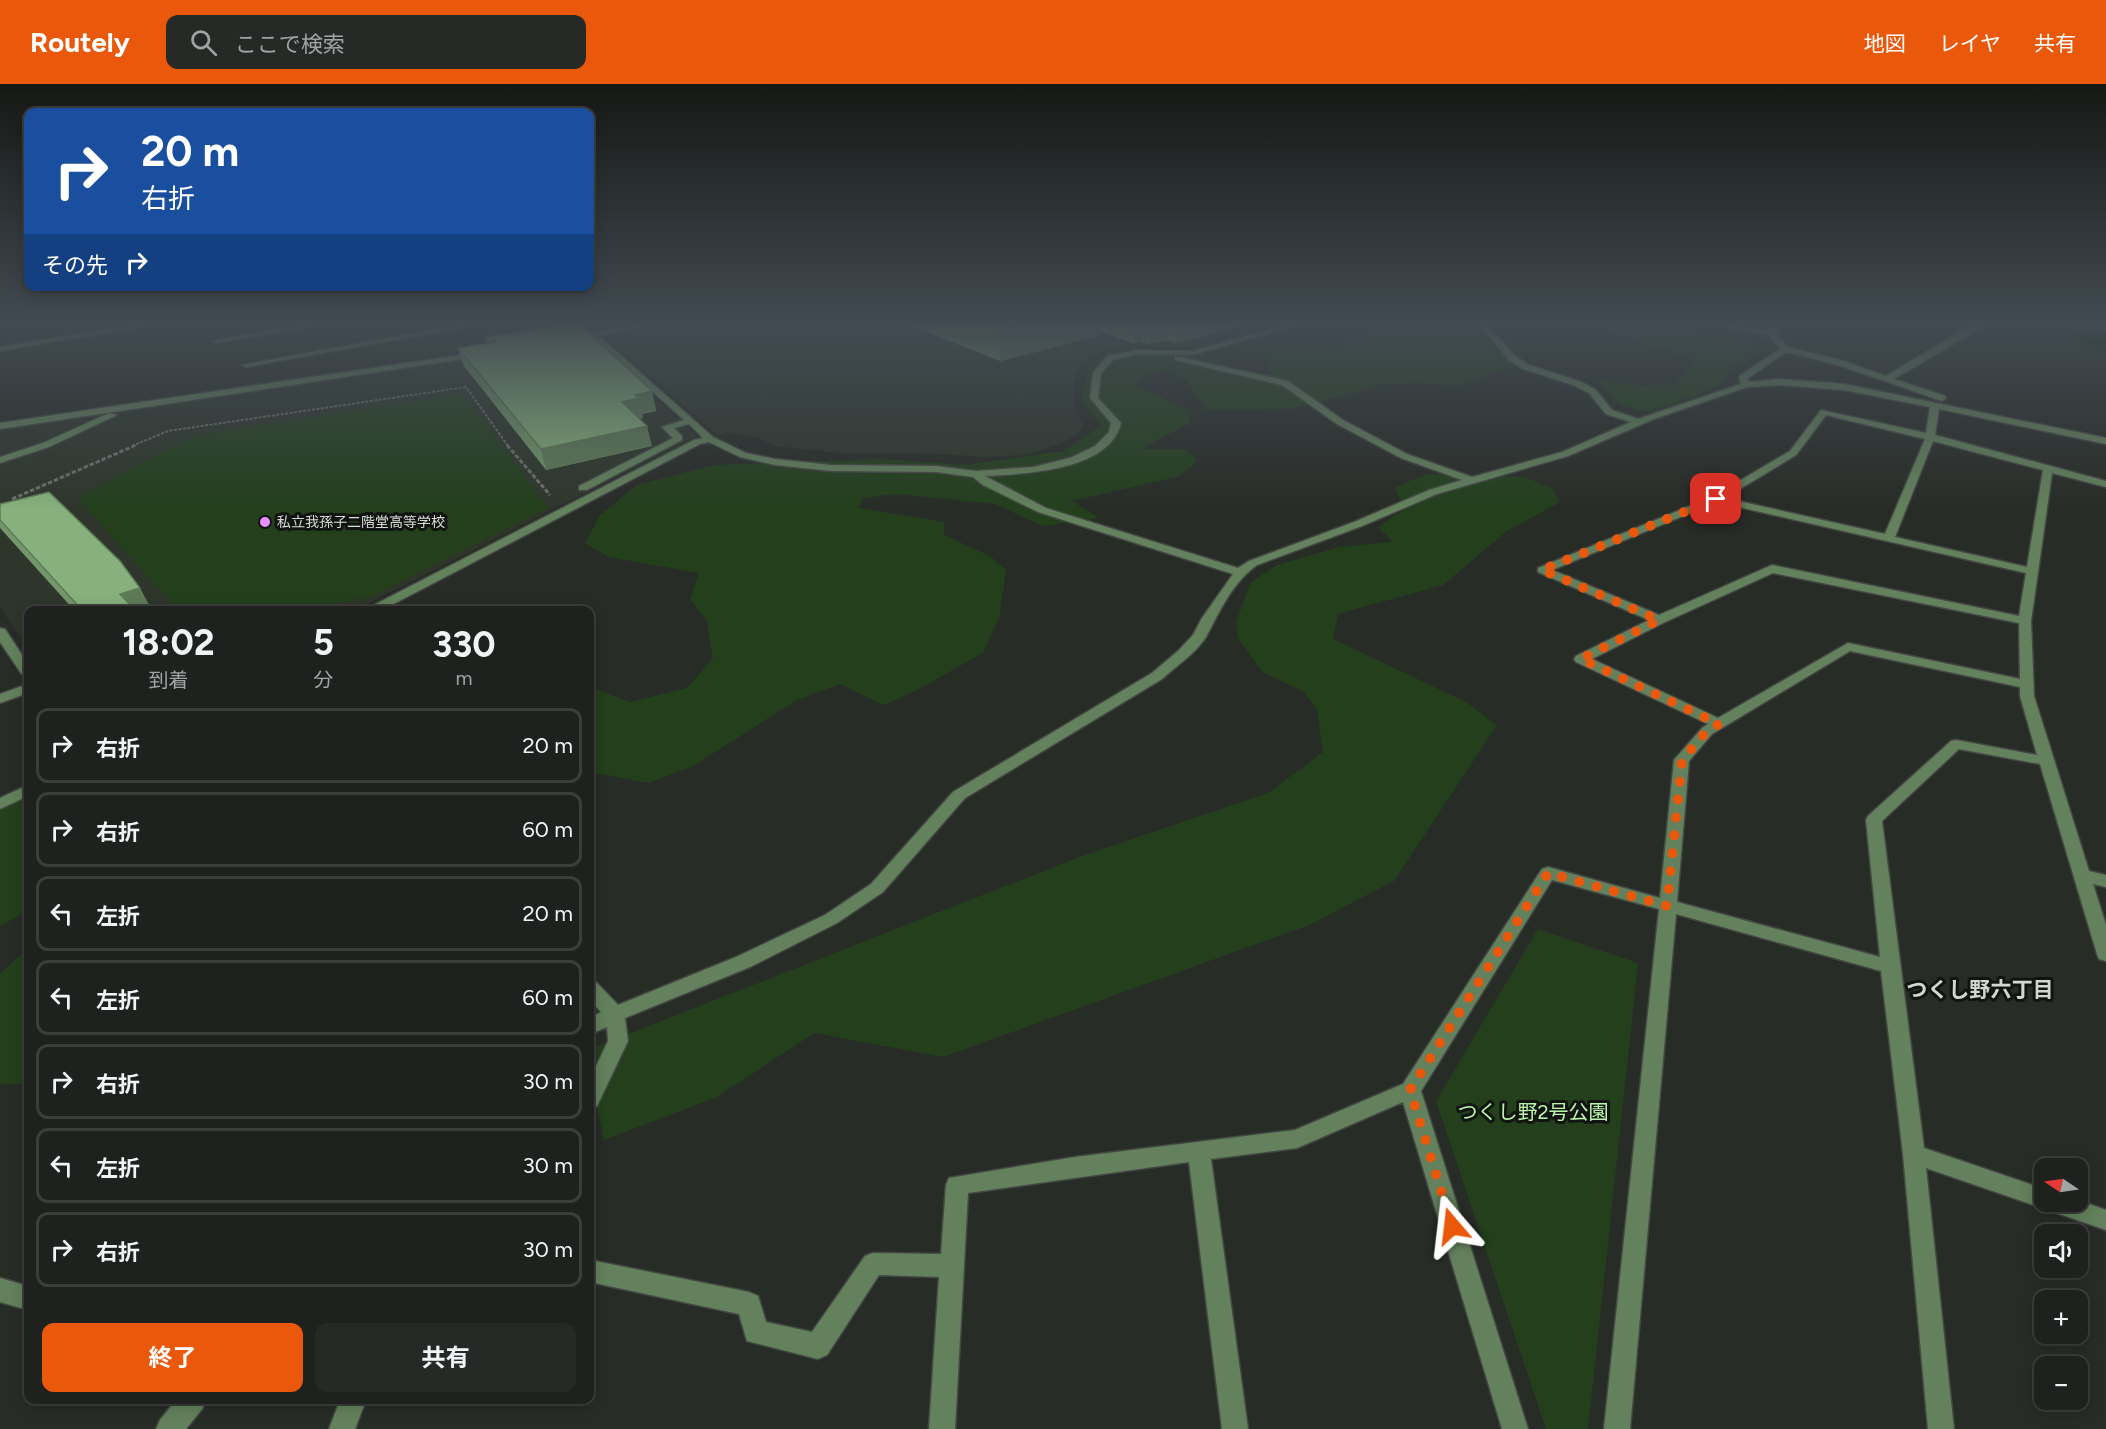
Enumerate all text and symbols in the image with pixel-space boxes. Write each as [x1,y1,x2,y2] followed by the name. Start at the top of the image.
[166,15,586,69] search box
[30,25,130,59] text: Routely
[187,26,220,59] icon: search
[235,31,345,58] text: ここで検索
[1864,31,1906,56] text: 地図
[1939,31,2001,56] text: レイヤ
[2034,31,2076,56] text: 共有
[141,126,239,177] text: 20 m
[42,132,120,210] icon: right
[141,182,195,215] text: 右折
[120,246,153,279] icon: right
[42,252,108,279] text: その先
[1690,473,1741,524] pin
[1699,482,1732,515] icon: arrive
[277,514,445,531] place label: 私立我孫子二階堂高等学校
[258,515,272,529] marker: 私立我孫子二階堂高等学校
[122,621,215,664] text: 18:02
[313,621,334,664] text: 5
[432,623,496,666] text: 330
[455,666,472,690] text: m
[148,668,188,692] text: 到着
[313,668,333,692] text: 分
[45,729,78,762] icon: right
[522,732,573,759] text: 20 m
[96,735,140,762] text: 右折
[45,813,78,846] icon: right
[522,816,573,843] text: 60 m
[96,819,140,846] text: 右折
[45,897,78,930] icon: left
[522,900,573,927] text: 20 m
[96,903,140,930] text: 左折
[1907,977,2054,1002] district label: つくし野六丁目
[45,981,78,1014] icon: left
[522,984,573,1011] text: 60 m
[96,987,140,1014] text: 左折
[45,1065,78,1098] icon: right
[523,1068,573,1095] text: 30 m
[96,1071,140,1098] text: 右折
[1457,1100,1609,1124] park label: つくし野2号公園
[45,1149,78,1182] icon: left
[523,1152,573,1179] text: 30 m
[96,1155,140,1182] text: 左折
[2034,1158,2088,1212] north arrow
[2034,1158,2088,1410] map controls
[1420,1194,1484,1258] position arrow
[2034,1224,2088,1278] button: sound
[45,1233,78,1266] icon: right
[523,1236,573,1263] text: 30 m
[96,1239,140,1266] text: 右折
[2034,1290,2088,1344] button: +
[42,1323,303,1392] button: 終了
[315,1323,576,1392] button: 共有
[2034,1356,2088,1410] button: −

